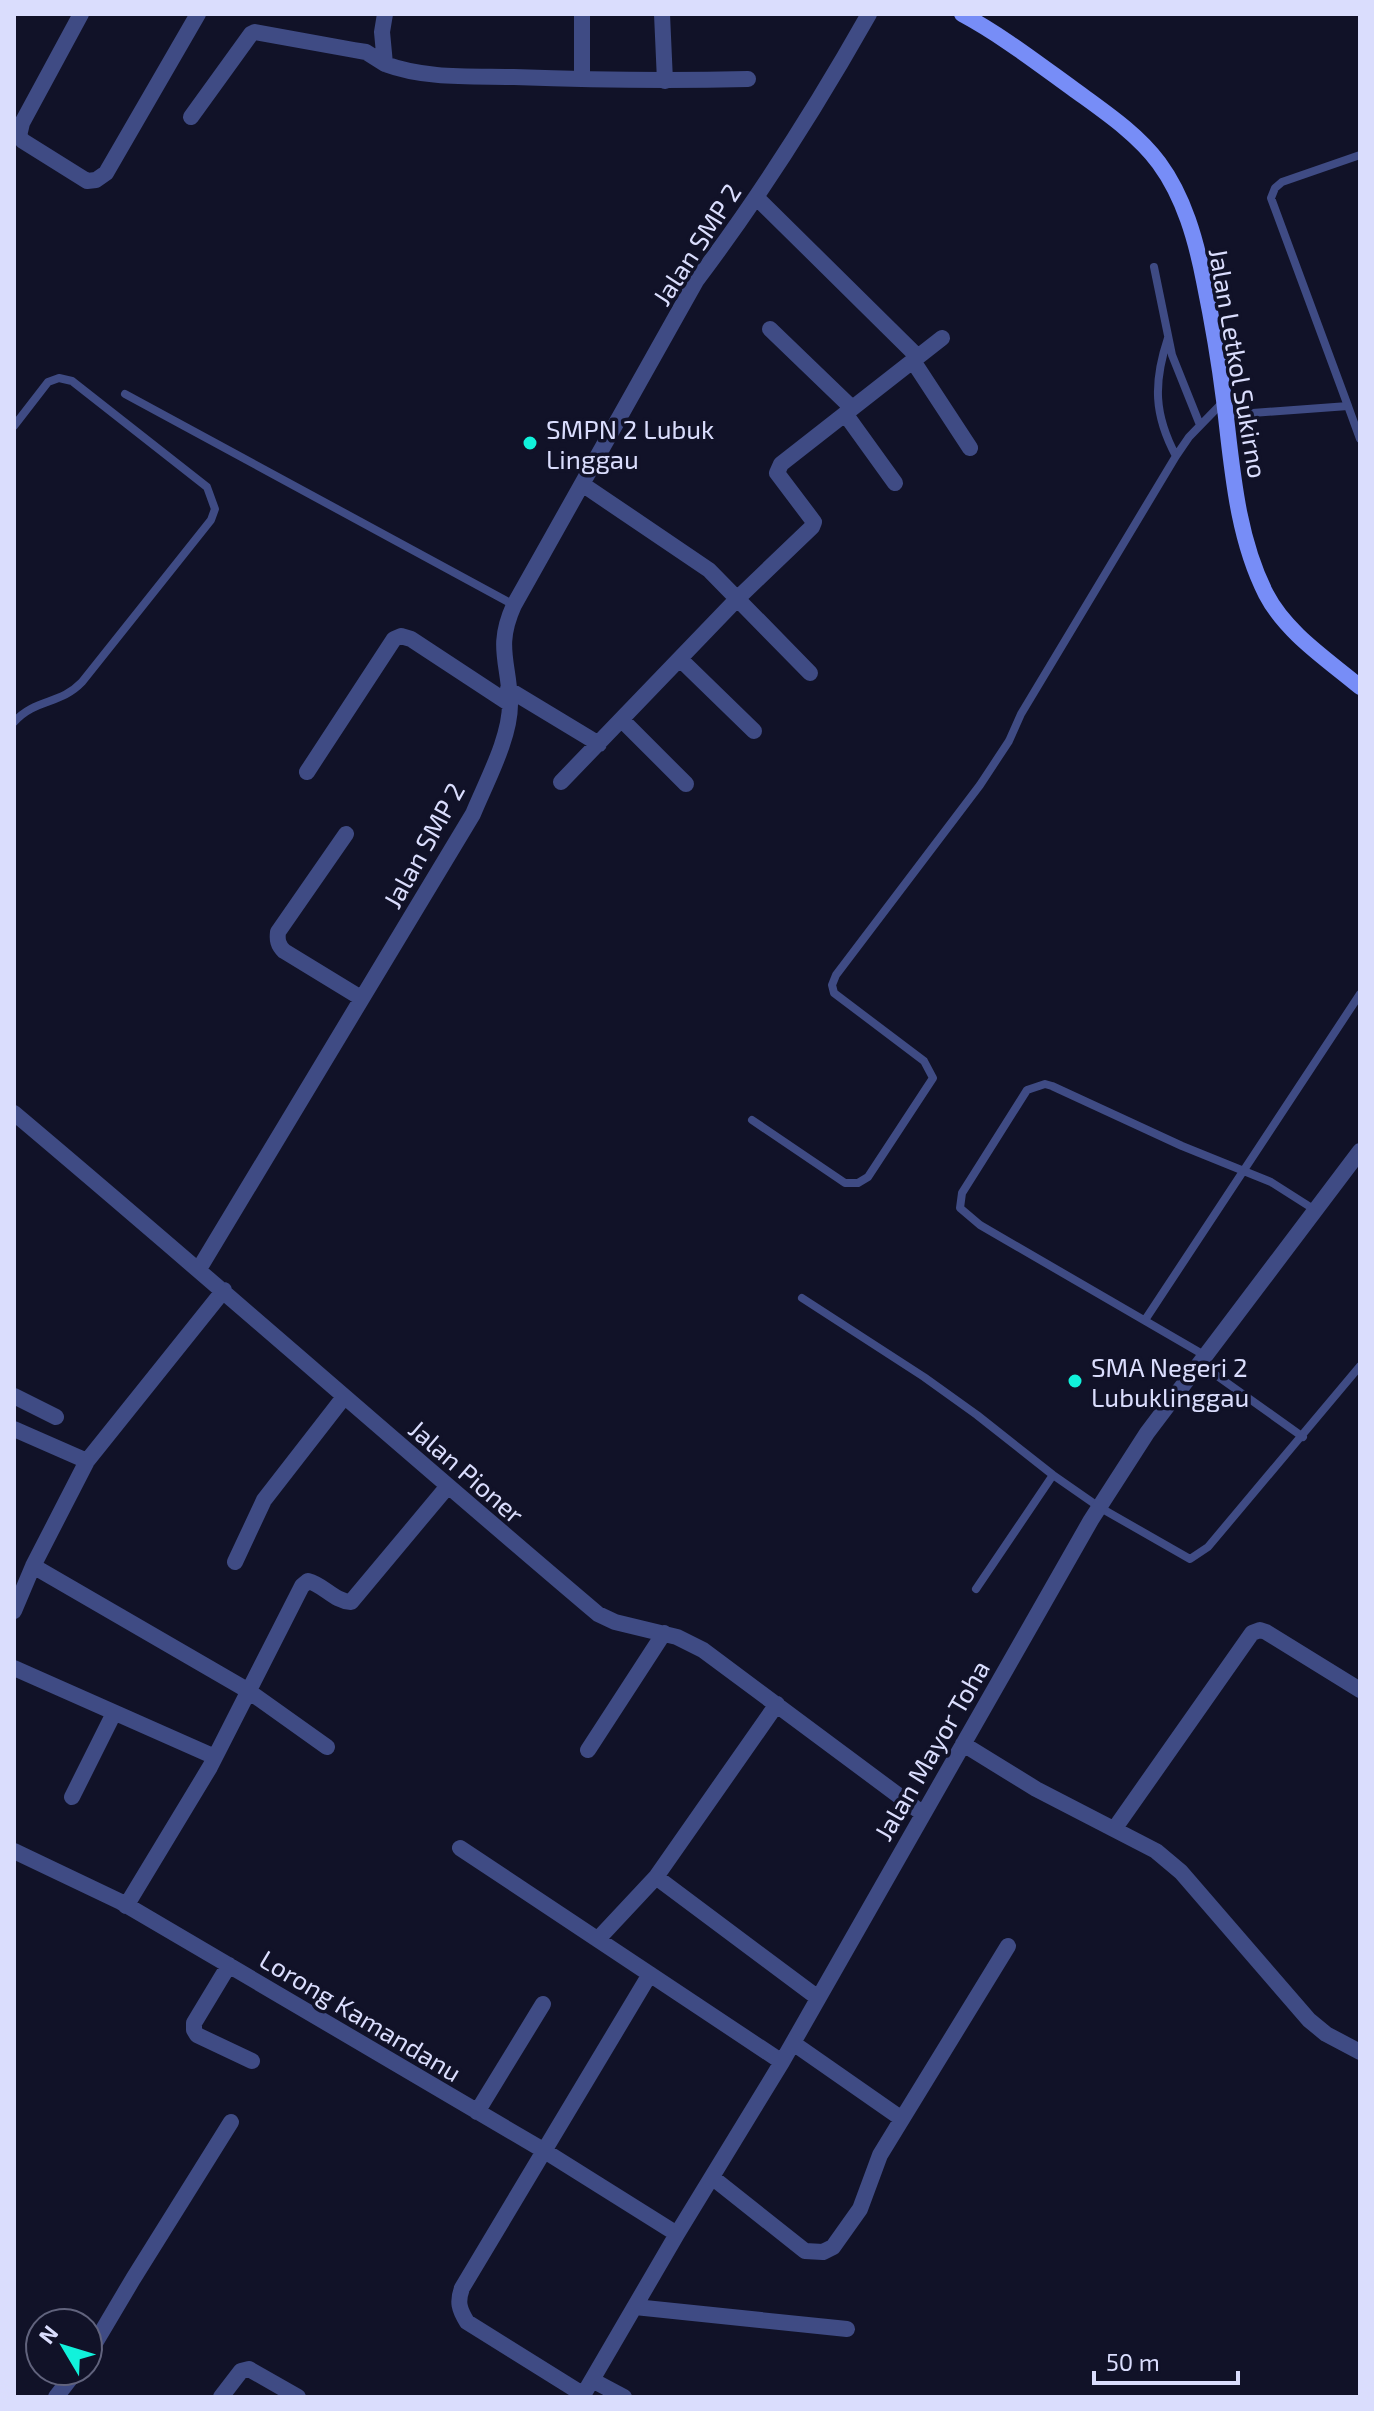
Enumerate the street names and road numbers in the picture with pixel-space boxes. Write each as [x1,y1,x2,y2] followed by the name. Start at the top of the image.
[645,177,747,311] street label: Jalan SMP 2
[1203,246,1275,480] street label: Jalan Letkol Sukirno
[376,777,470,913] street label: Jalan SMP 2
[403,1413,531,1529] street label: Jalan Pioner
[867,1654,995,1846] street label: Jalan Mayor Toha
[255,1943,467,2087] street label: Lorong Kamandanu

